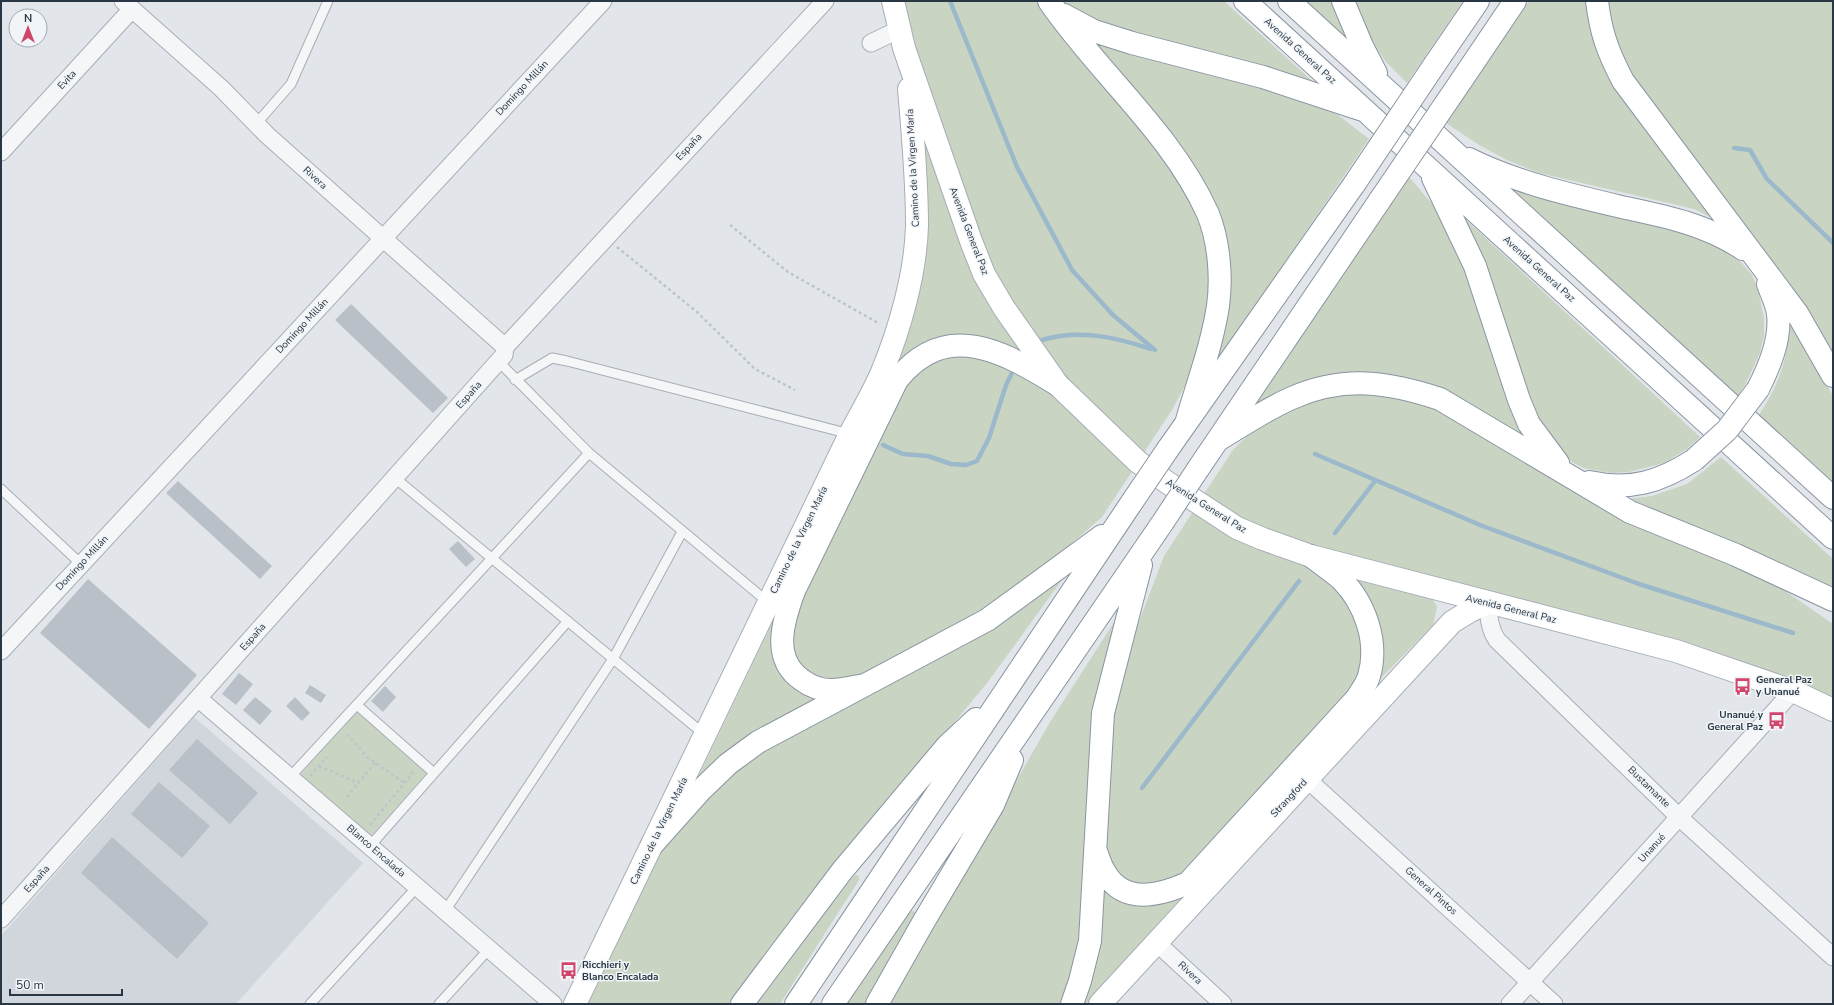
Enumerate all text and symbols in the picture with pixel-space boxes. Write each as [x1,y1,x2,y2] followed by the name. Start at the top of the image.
[8,8,48,48] north arrow
[24,11,32,26] text: N
[1261,15,1340,88] street label: Avenida General Paz
[493,57,551,119] street label: Domingo Millán
[54,67,80,93] street label: Evita
[903,109,923,227] street label: Camino de la Virgen María
[673,130,705,164] street label: España
[300,163,330,193] street label: Rivera
[946,185,992,277] street label: Avenida General Paz
[1500,233,1579,306] street label: Avenida General Paz
[273,295,331,357] street label: Domingo Millán
[453,378,485,412] street label: España
[1163,475,1249,537] street label: Avenida General Paz
[767,484,831,596] street label: Camino de la Virgen María
[53,532,111,594] street label: Domingo Millán
[1464,591,1558,627] street label: Avenida General Paz
[237,620,269,654] street label: España
[1755,673,1812,699] place label: General Paz y Unanué
[1733,676,1753,696] bus stop icon: General Paz y Unanué
[1707,708,1764,734] place label: Unanué y General Paz
[1766,711,1786,731] bus stop icon: Unanué y General Paz
[1625,763,1673,811] street label: Bustamante
[627,775,691,887] street label: Camino de la Virgen María
[1267,776,1311,820] street label: Strangford
[343,821,409,881] street label: Blanco Encalada
[1635,830,1669,866] street label: Unanué
[21,862,53,896] street label: España
[1402,864,1460,918] street label: General Pintos
[582,958,659,984] place label: Ricchieri y Blanco Encalada
[1175,958,1205,988] street label: Rivera
[559,961,579,981] bus stop icon: Ricchieri y Blanco Encalada
[10,971,122,997] scale bar
[16,977,44,993] text: 50 m

